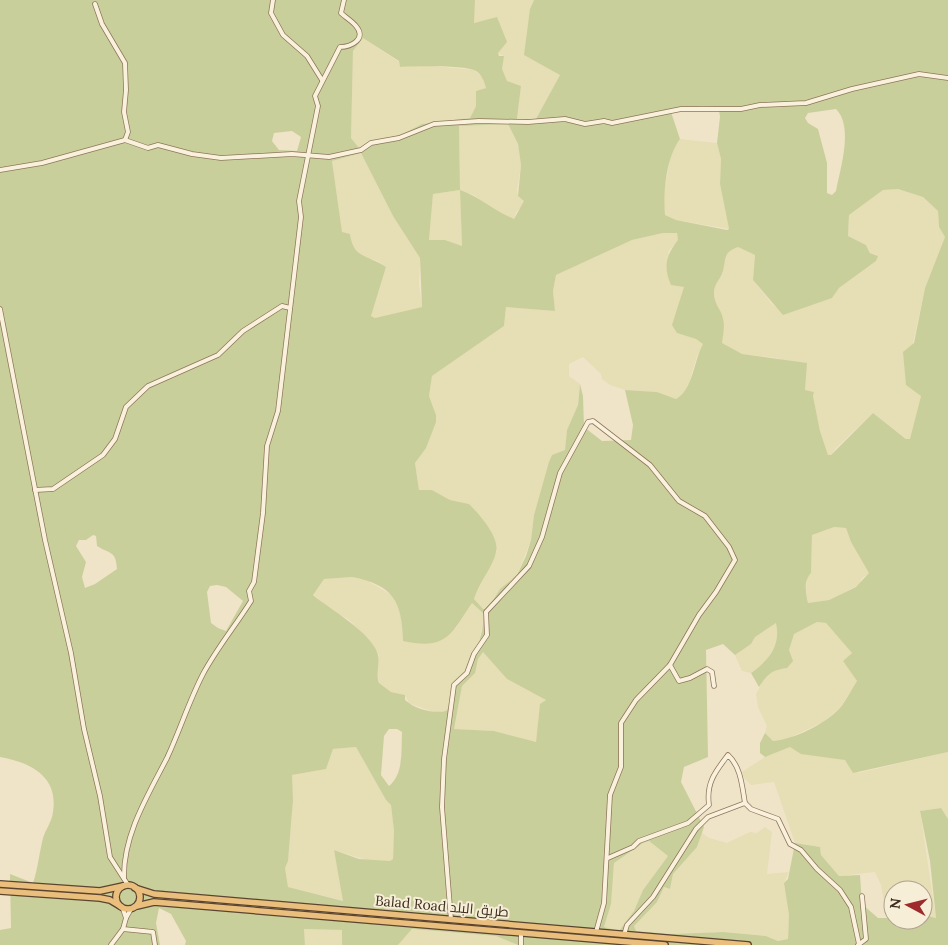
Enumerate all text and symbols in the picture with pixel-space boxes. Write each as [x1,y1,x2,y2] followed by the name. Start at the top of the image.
[883,880,933,930] north arrow
[374,891,510,921] street label: Balad Road طريق البلد
[886,897,905,910] text: N

